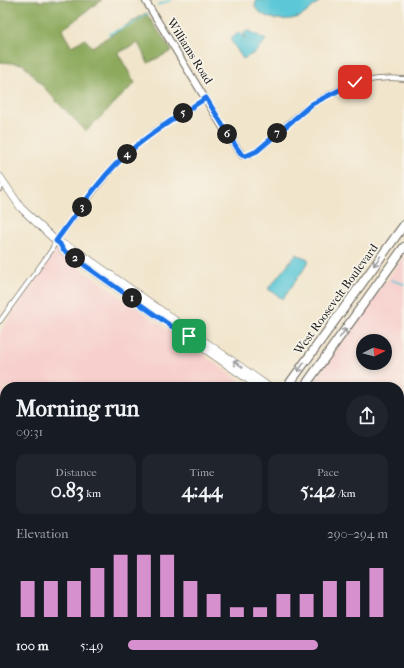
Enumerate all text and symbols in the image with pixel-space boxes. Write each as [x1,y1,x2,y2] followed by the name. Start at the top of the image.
[164,15,216,87] street label: Williams Road
[338,65,372,99] pin
[344,71,366,93] icon: check
[173,103,193,123] pin: 5
[181,106,185,119] text: 5
[267,123,287,143] pin: 7
[217,124,237,144] pin: 6
[274,126,280,139] text: 7
[224,127,230,140] text: 6
[117,144,137,164] pin: 4
[124,147,130,160] text: 4
[72,197,92,217] pin: 3
[80,200,84,213] text: 3
[291,241,381,358] street label: West Roosevelt Boulevard
[65,248,85,268] pin: 2
[72,251,78,264] text: 2
[373,256,381,267] one-way arrow
[122,288,142,308] pin: 1
[130,291,134,304] text: 1
[172,319,206,353] pin
[178,325,200,347] icon: arrive
[339,327,347,338] one-way arrow
[356,334,392,370] north arrow
[356,334,392,370] map controls
[232,360,243,369] one-way arrow
[297,361,305,372] one-way arrow
[346,395,388,437] button: share
[16,396,139,422] text: Morning run
[16,424,43,439] text: 09:31
[55,466,97,479] text: Distance
[190,466,215,479] text: Time
[317,466,339,479] text: Pace
[51,479,84,502] text: 0.83
[182,479,222,502] text: 4:44
[300,479,336,502] text: 5:42
[84,487,101,500] text: km
[336,487,356,500] text: /km
[16,526,69,541] text: Elevation
[327,526,388,541] text: 290–294 m
[16,638,49,653] text: 100 m
[80,638,103,653] text: 5:49

